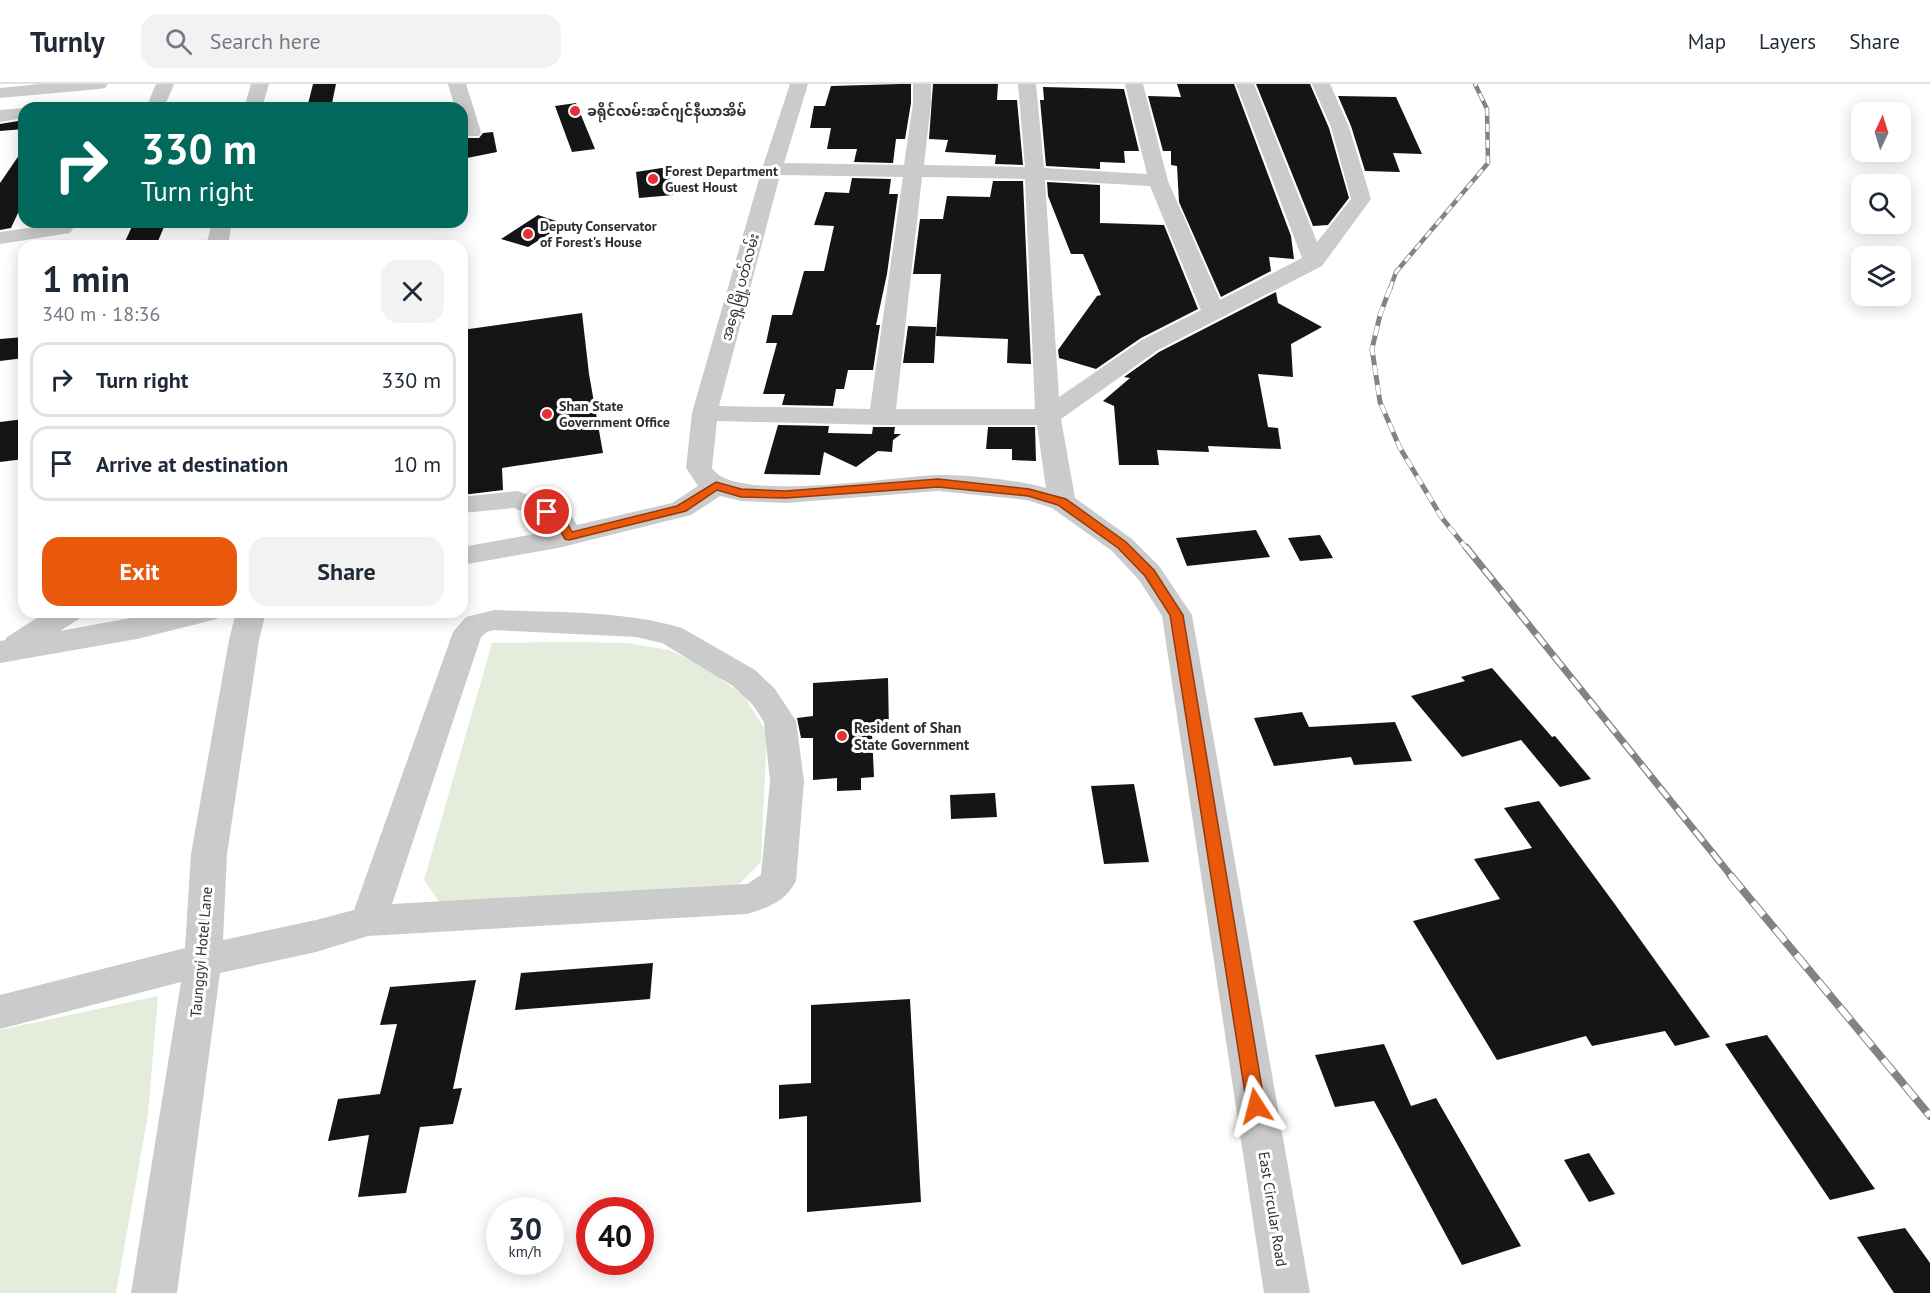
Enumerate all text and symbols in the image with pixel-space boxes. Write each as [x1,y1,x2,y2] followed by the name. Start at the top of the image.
[141,14,561,68] search box
[30,23,105,60] text: Turnly
[162,25,195,58] icon: search
[210,27,321,55] text: Search here
[1688,28,1726,55] text: Map
[1759,28,1816,55] text: Layers
[1849,28,1900,55] text: Share
[587,101,746,123] place label: ခရိုင်လမ်းအင်ဂျင်နီယာအိမ်
[1851,102,1911,162] north arrow
[1851,102,1911,306] map controls
[568,104,582,118] marker: ခရိုင်လမ်းအင်ဂျင်နီယာအိမ်
[141,121,257,176] text: 330 m
[42,126,120,204] icon: right
[665,162,778,196] place label: Forest Department Guest Houst
[646,172,660,186] marker: Forest Department Guest Houst
[141,174,254,208] text: Turn right
[1851,174,1911,234] button: search
[540,217,657,251] place label: Deputy Conservator of Forest's House
[521,227,535,241] marker: Deputy Conservator of Forest's House
[716,231,766,343] street label: အရှေ့မြို့ပတ်လမ်း
[1851,246,1911,306] button: layers
[42,255,130,302] text: 1 min
[381,260,444,323] button: close
[42,301,160,327] text: 340 m · 18:36
[45,363,78,396] icon: right
[96,366,188,394] text: Turn right
[381,366,441,394] text: 330 m
[559,397,670,431] place label: Shan State Government Office
[540,407,554,421] marker: Shan State Government Office
[45,447,78,480] icon: arrive
[96,450,288,478] text: Arrive at destination
[393,450,441,478] text: 10 m
[521,486,572,537] pin
[530,495,563,528] icon: arrive
[42,537,237,606] button: Exit
[249,537,444,606] button: Share
[854,718,970,754] place label: Resident of Shan State Government
[835,729,849,743] marker: Resident of Shan State Government
[186,886,216,1018] street label: Taunggyi Hotel Lane
[1224,1074,1288,1138] position arrow
[1255,1150,1291,1268] street label: East Circular Road
[576,1197,654,1275] speed limit sign: 40
[508,1209,542,1248] text: 30
[509,1242,541,1261] text: km/h

